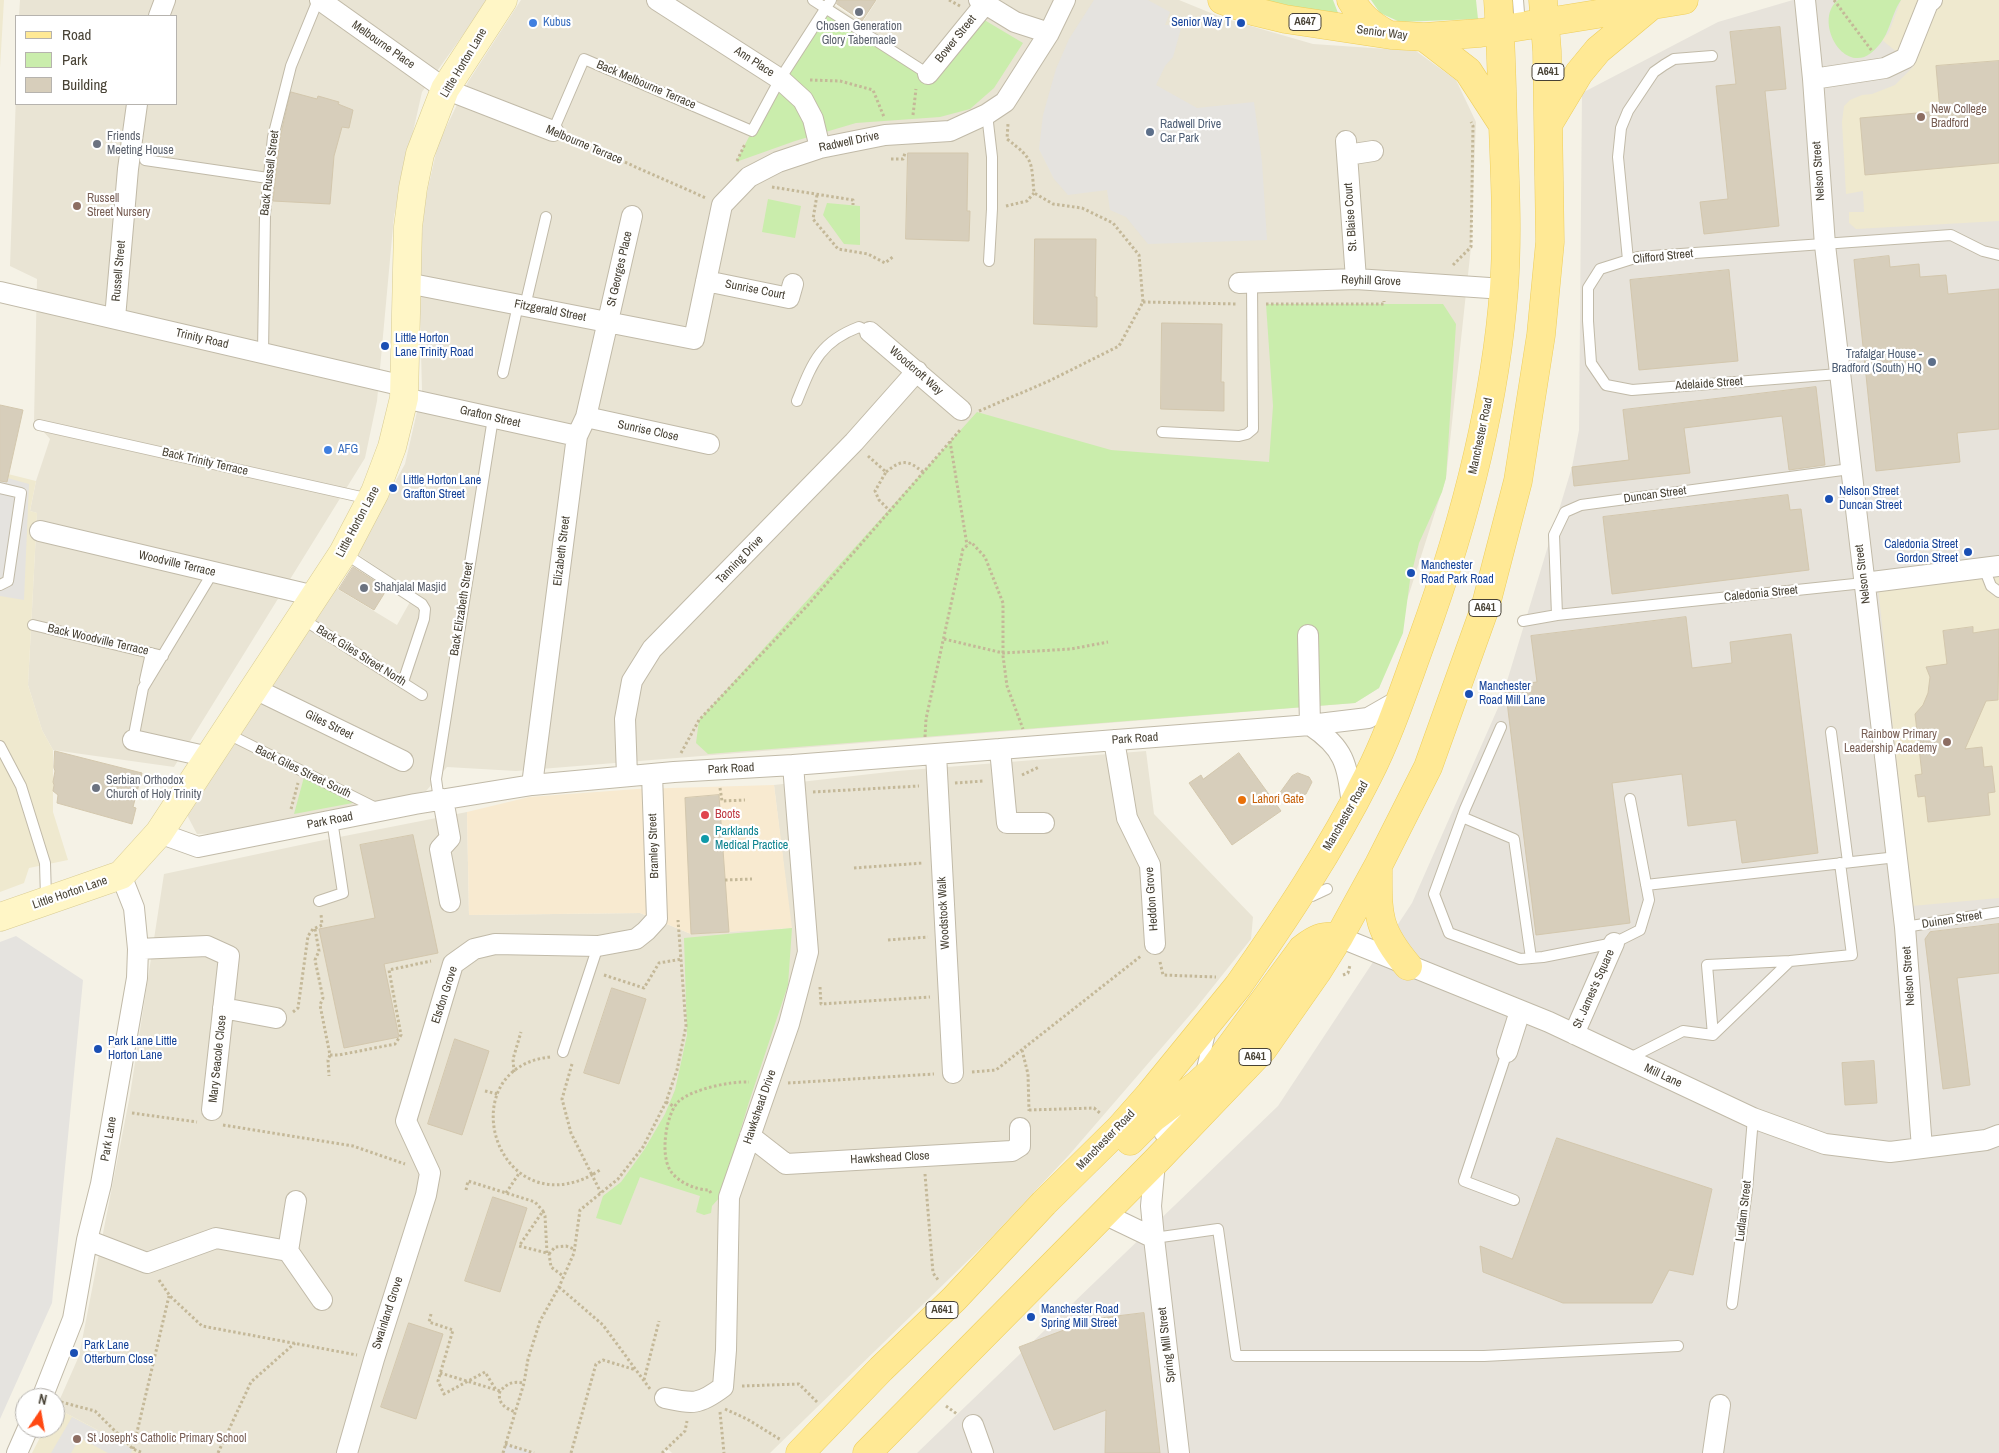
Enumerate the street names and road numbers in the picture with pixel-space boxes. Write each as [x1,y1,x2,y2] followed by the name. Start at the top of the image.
[933,12,979,66] street label: Bower Street
[1289,14,1321,31] road number: A647
[349,18,417,72] street label: Melbourne Place
[1356,23,1408,43] street label: Senior Way
[438,26,490,100] street label: Little Horton Lane
[731,44,777,80] street label: Ann Place
[594,58,698,112] street label: Back Melbourne Terrace
[1532,64,1564,80] road number: A641
[543,122,625,168] street label: Melbourne Terrace
[818,129,880,155] street label: Radwell Drive
[258,130,282,216] street label: Back Russell Street
[1810,141,1828,201] street label: Nelson Street
[1341,182,1361,252] street label: St. Blaise Court
[604,230,636,308] street label: St Georges Place
[109,240,129,302] street label: Russell Street
[1632,247,1694,267] street label: Clifford Street
[1341,273,1401,289] street label: Reyhill Grove
[724,277,786,303] street label: Sunrise Court
[513,297,587,325] street label: Fitzgerald Street
[174,326,230,352] street label: Trinity Road
[886,344,946,398] street label: Woodcroft Way
[1675,374,1743,394] street label: Adelaide Street
[1466,397,1496,475] street label: Manchester Road
[458,403,522,431] street label: Grafton Street
[616,418,680,444] street label: Sunrise Close
[161,445,249,479] street label: Back Trinity Terrace
[1623,483,1687,507] street label: Duncan Street
[333,484,383,560] street label: Little Horton Lane
[551,515,573,587] street label: Elizabeth Street
[713,533,767,587] street label: Tanning Drive
[1852,544,1874,604] street label: Nelson Street
[137,548,217,580] street label: Woodville Terrace
[447,561,477,657] street label: Back Elizabeth Street
[1724,583,1798,605] street label: Caledonia Street
[1469,600,1501,616] road number: A641
[46,621,150,659] street label: Back Woodville Terrace
[313,623,409,689] street label: Back Giles Street North
[302,707,356,743] street label: Giles Street
[1111,730,1159,748] street label: Park Road
[253,743,353,801] street label: Back Giles Street South
[707,761,755,777] street label: Park Road
[1320,779,1372,853] street label: Manchester Road
[306,809,354,833] street label: Park Road
[646,813,662,879] street label: Bramley Street
[1143,867,1161,931] street label: Heddon Grove
[31,873,109,913] street label: Little Horton Lane
[935,876,953,950] street label: Woodstock Walk
[1921,908,1983,932] street label: Duinen Street
[1900,946,1918,1006] street label: Nelson Street
[1570,947,1618,1031] street label: St. James's Square
[429,964,461,1026] street label: Elsdon Grove
[206,1014,230,1104] street label: Mary Seacole Close
[1239,1048,1271,1066] road number: A641
[1642,1061,1684,1091] street label: Mill Lane
[741,1068,779,1146] street label: Hawkshead Drive
[1074,1107,1138,1173] street label: Manchester Road
[98,1116,120,1162] street label: Park Lane
[850,1149,930,1167] street label: Hawkshead Close
[1733,1180,1755,1242] street label: Ludlam Street
[369,1275,407,1351] street label: Swainland Grove
[926,1302,958,1318] road number: A641
[1155,1306,1179,1384] street label: Spring Mill Street

